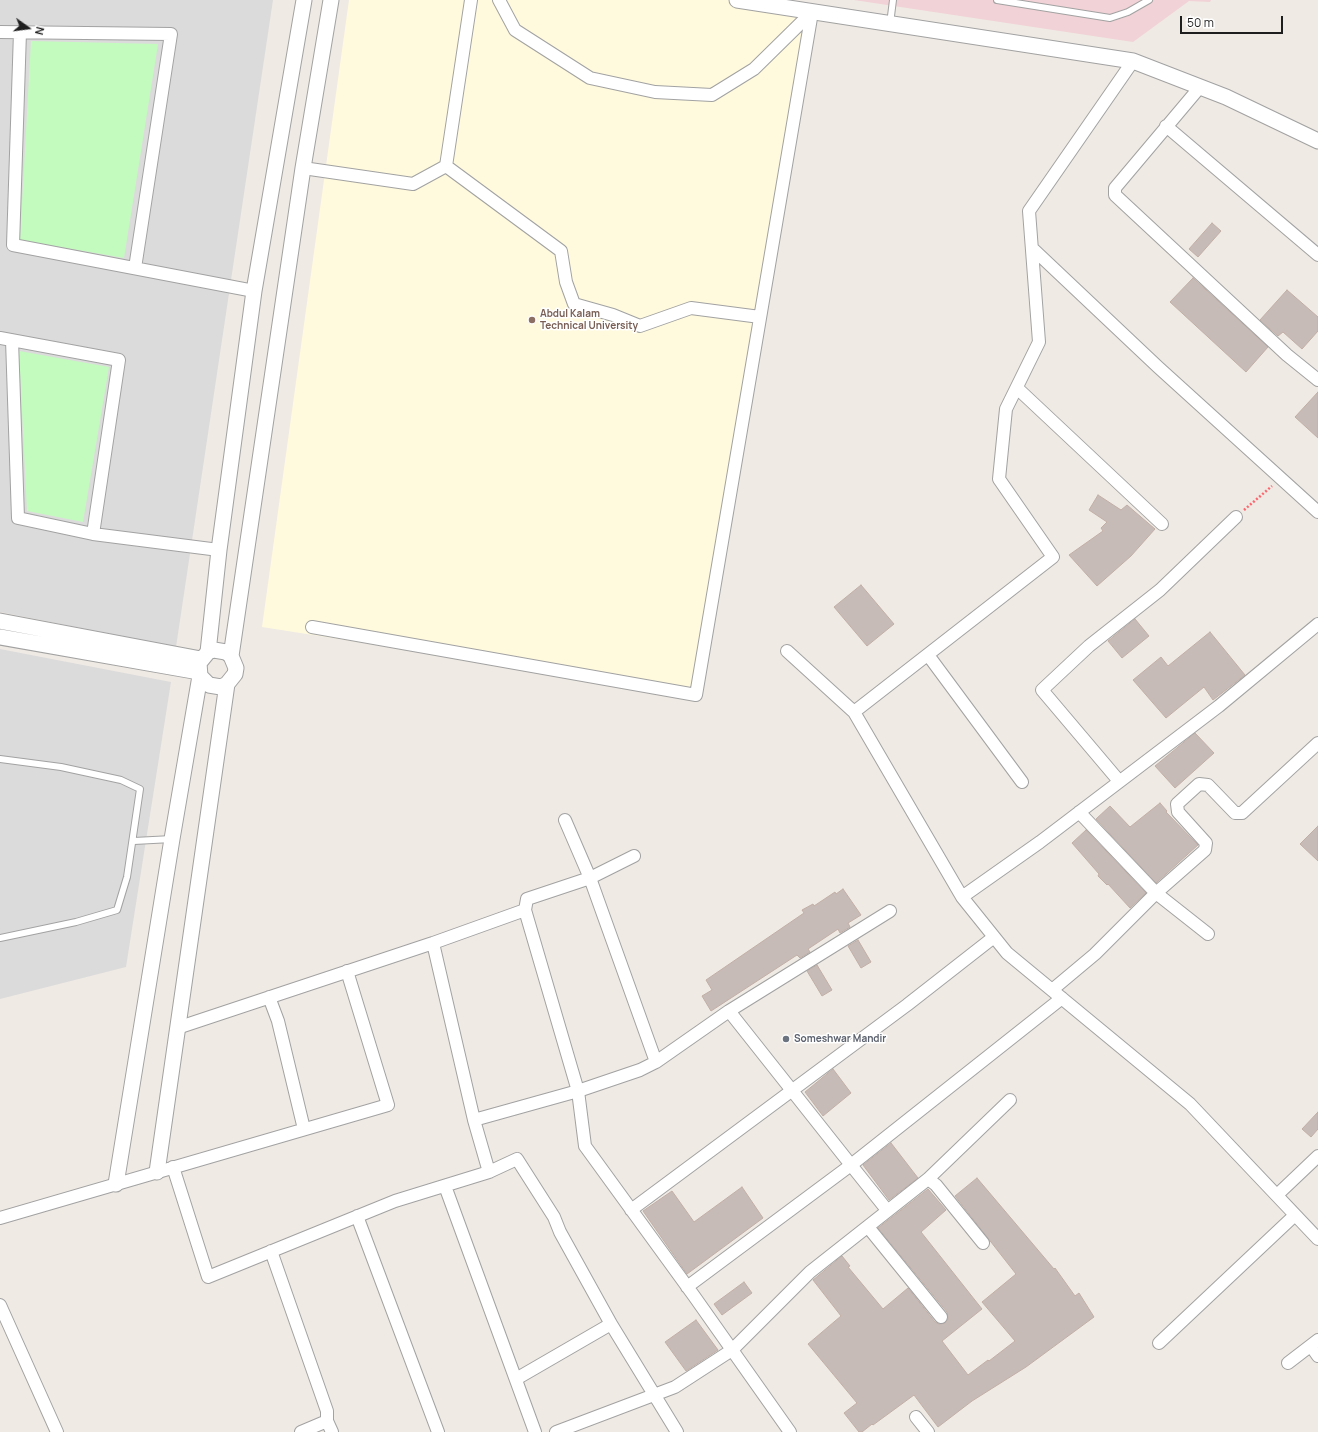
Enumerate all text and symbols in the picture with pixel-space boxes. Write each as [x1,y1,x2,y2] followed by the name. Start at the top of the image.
[8,8,48,48] north arrow
[1182,8,1285,34] scale bar
[1187,14,1214,31] text: 50 m
[32,25,48,37] text: N
[540,308,638,332] place label: Abdul Kalam Technical University
[527,315,537,325] marker: Abdul Kalam Technical University
[794,1033,886,1045] place label: Someshwar Mandir
[781,1034,791,1044] marker: Someshwar Mandir

